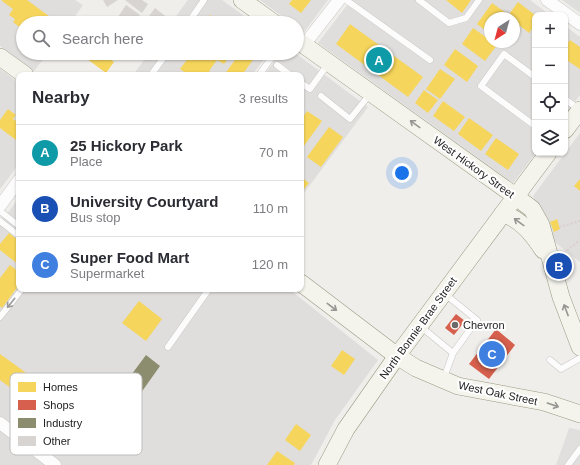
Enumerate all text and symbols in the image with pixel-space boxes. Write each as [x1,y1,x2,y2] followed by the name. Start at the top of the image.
[484,12,520,48] north arrow
[532,12,568,156] map controls
[532,12,568,48] button: +
[16,16,304,60] search box
[30,27,52,49] icon: search
[62,30,144,47] text: Search here
[366,45,392,75] pin: A
[532,48,568,84] button: −
[532,84,568,120] button: locate
[32,88,90,107] text: Nearby
[239,91,288,106] text: 3 results
[410,120,421,128] one-way arrow
[532,120,568,156] button: layers
[431,134,517,200] street label: West Hickory Street
[70,137,183,154] text: 25 Hickory Park
[40,145,50,160] text: A
[259,145,288,160] text: 70 m
[70,154,103,169] text: Place
[392,163,412,183] your location
[70,193,218,210] text: University Courtyard
[40,201,50,216] text: B
[253,201,288,216] text: 110 m
[70,210,121,225] text: Bus stop
[514,218,525,226] one-way arrow
[70,249,189,266] text: Super Food Mart
[546,251,572,281] pin: B
[40,257,50,272] text: C
[252,257,288,272] text: 120 m
[70,266,144,281] text: Supermarket
[377,275,459,381] street label: North Bonnie Brae Street
[7,298,16,308] one-way arrow
[326,303,337,311] one-way arrow
[561,305,569,317] one-way arrow
[463,319,505,331] place label: Chevron
[450,320,460,330] marker: Chevron
[479,339,505,369] pin: C
[10,373,142,455] legend
[457,379,539,407] street label: West Oak Street
[43,381,78,393] text: Homes
[43,399,75,411] text: Shops
[546,402,559,409] one-way arrow
[43,417,83,429] text: Industry
[43,435,71,447] text: Other

